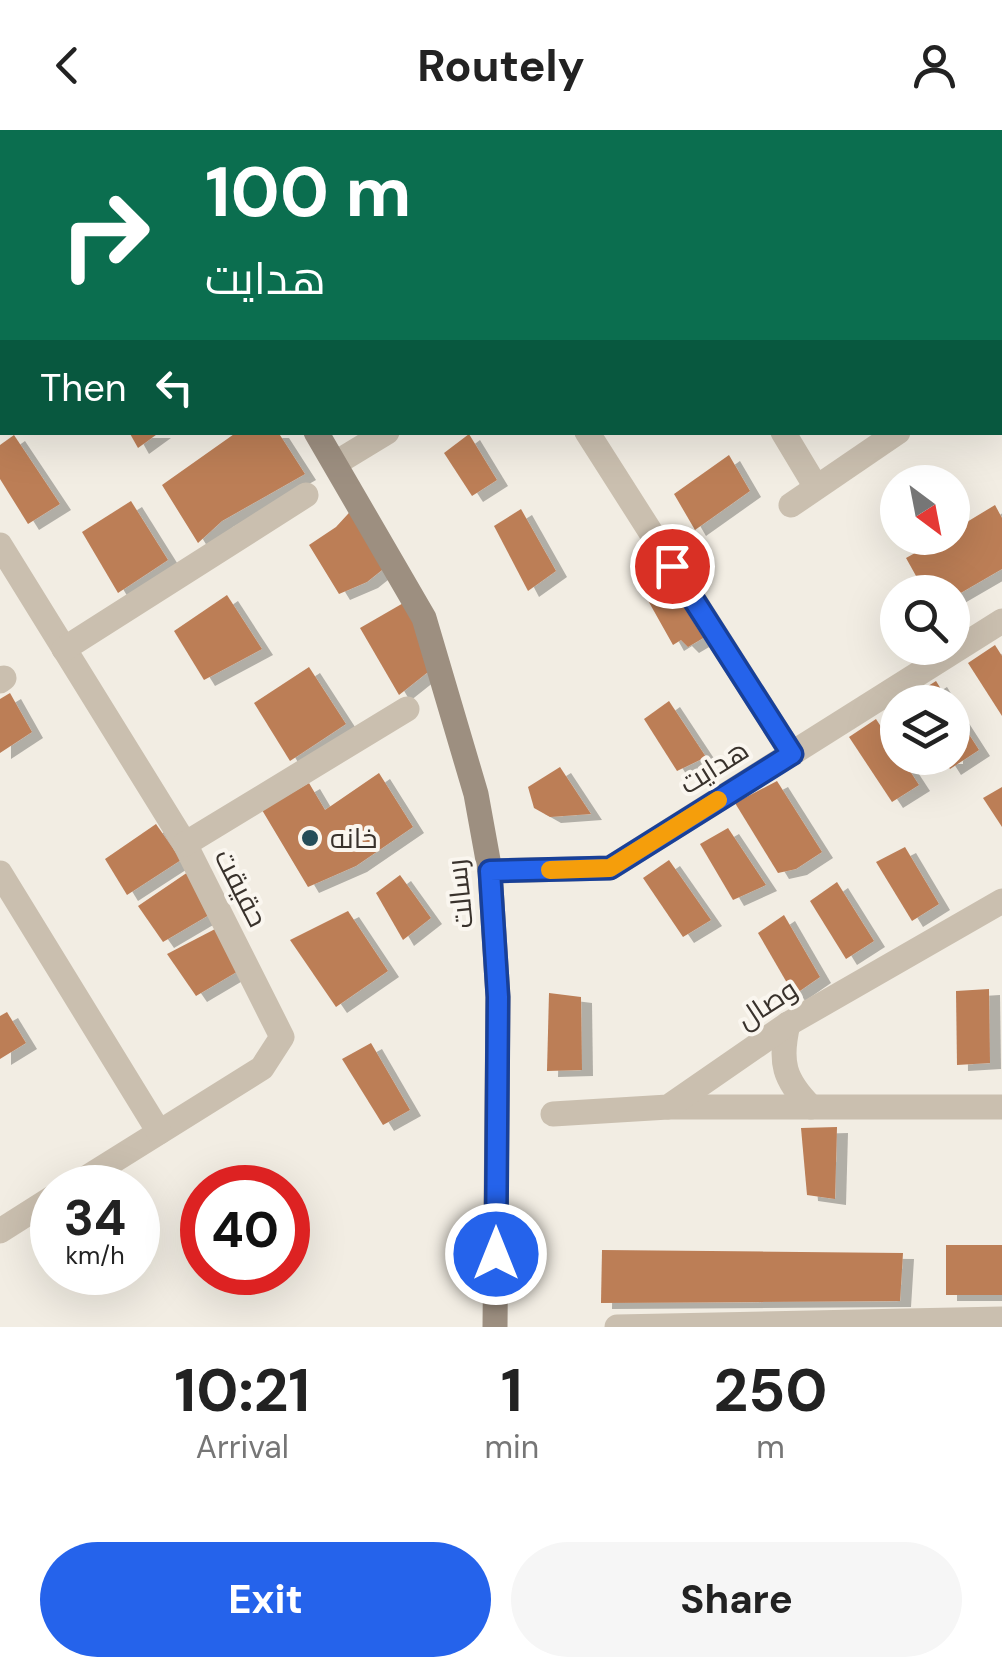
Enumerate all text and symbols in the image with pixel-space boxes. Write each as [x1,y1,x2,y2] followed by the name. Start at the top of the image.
[417,36,585,95] text: Routely
[40,38,95,93] icon: back
[907,38,962,93] icon: person
[205,147,411,238] text: 100 m
[40,170,170,300] icon: right
[205,249,326,308] text: هدایت
[147,360,202,415] icon: left
[40,363,127,413] text: Then
[880,465,970,555] north arrow
[880,465,970,775] map controls
[630,524,715,609] pin
[645,539,700,594] icon: arrive
[880,575,970,665] button: search
[880,685,970,775] button: layers
[672,731,756,803] street label: هدایت
[330,820,377,857] place label: خانه
[299,827,321,849] marker: خانه
[206,843,276,933] street label: حقیقت
[438,858,482,930] street label: رسالت
[730,971,804,1037] street label: وصال
[180,1165,310,1295] speed limit sign: 40
[64,1185,126,1251] text: 34
[444,1202,548,1306] position arrow
[65,1239,125,1272] text: km/h
[174,1351,310,1430] text: 10:21
[501,1351,523,1430] text: 1
[713,1351,828,1430] text: 250
[196,1426,289,1468] text: Arrival
[485,1426,539,1468] text: min
[756,1426,785,1468] text: m
[40,1542,491,1657] button: Exit
[511,1542,962,1657] button: Share

